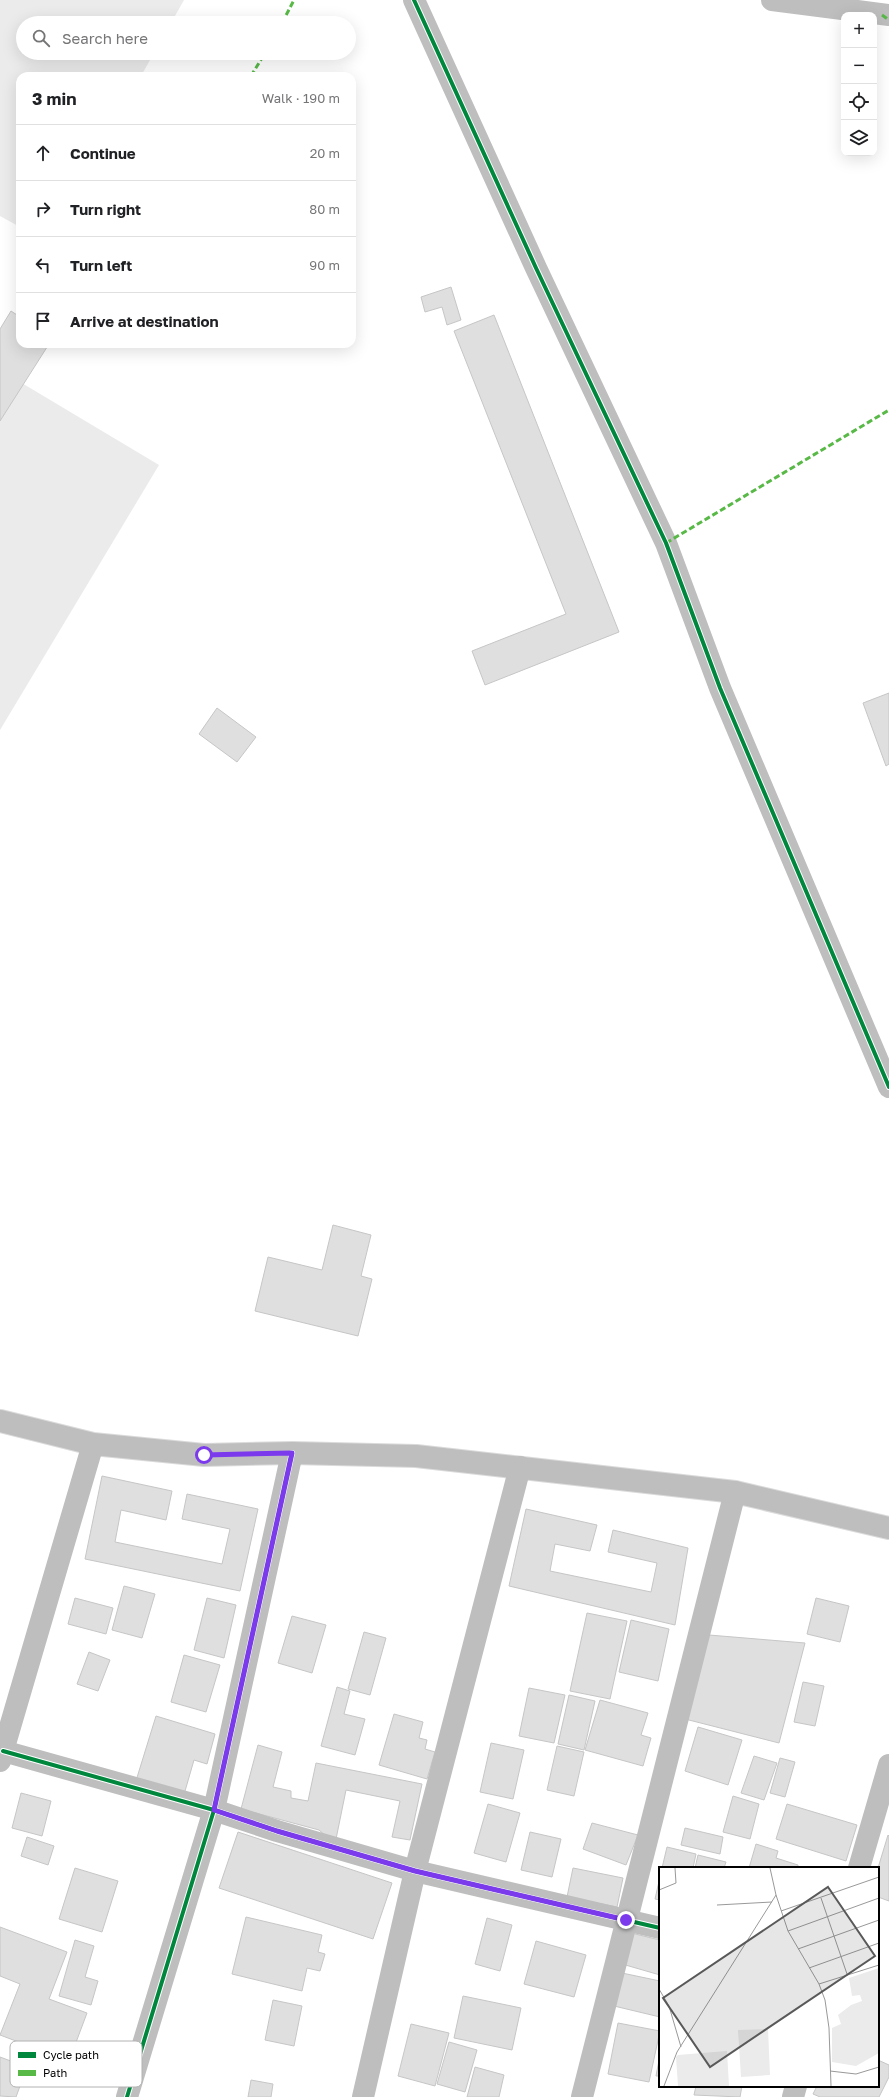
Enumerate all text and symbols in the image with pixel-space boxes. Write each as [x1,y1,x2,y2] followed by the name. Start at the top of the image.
[841,12,877,156] map controls
[841,12,877,48] button: +
[16,16,356,60] search box
[30,27,52,49] icon: search
[62,29,148,47] text: Search here
[841,48,877,84] button: −
[841,84,877,120] button: locate
[32,88,76,109] text: 3 min
[262,90,340,106] text: Walk · 190 m
[841,120,877,156] button: layers
[32,142,54,164] icon: ahead
[70,144,136,162] text: Continue
[310,145,340,161] text: 20 m
[32,198,54,220] icon: right
[70,200,141,218] text: Turn right
[309,201,340,217] text: 80 m
[32,254,54,276] icon: left
[70,256,132,274] text: Turn left
[309,257,340,273] text: 90 m
[32,310,54,332] icon: arrive
[70,312,219,330] text: Arrive at destination
[195,1446,213,1464] route start
[659,1867,879,2087] inset map
[617,1911,635,1929] route end
[10,2041,142,2087] legend
[43,2048,99,2061] text: Cycle path
[43,2066,67,2079] text: Path

